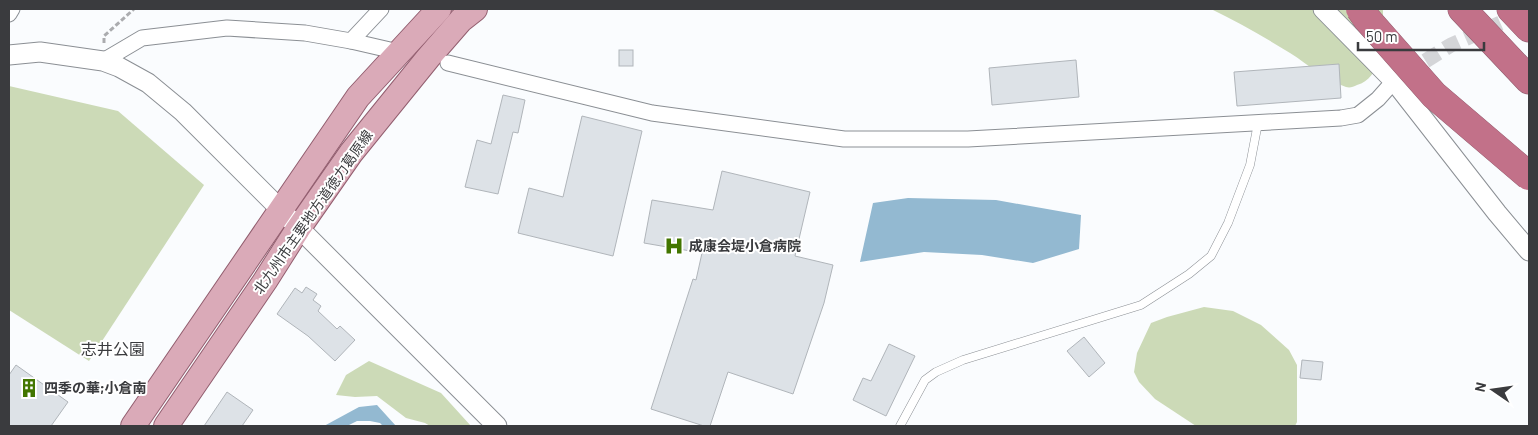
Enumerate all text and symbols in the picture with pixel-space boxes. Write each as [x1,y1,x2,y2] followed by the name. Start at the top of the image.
[1358,20,1484,52] scale bar
[1366,27,1398,45] text: 50 m
[249,127,376,297] street label: 北九州市主要地方道徳力葛原線
[663,235,685,257] hospital icon: 成康会堤小倉病院
[689,237,801,254] place label: 成康会堤小倉病院
[81,339,145,358] district label: 志井公園
[1468,365,1518,415] north arrow
[18,377,40,399] building icon: 四季の華;小倉南
[44,379,146,396] place label: 四季の華;小倉南
[1471,381,1489,393] text: N

